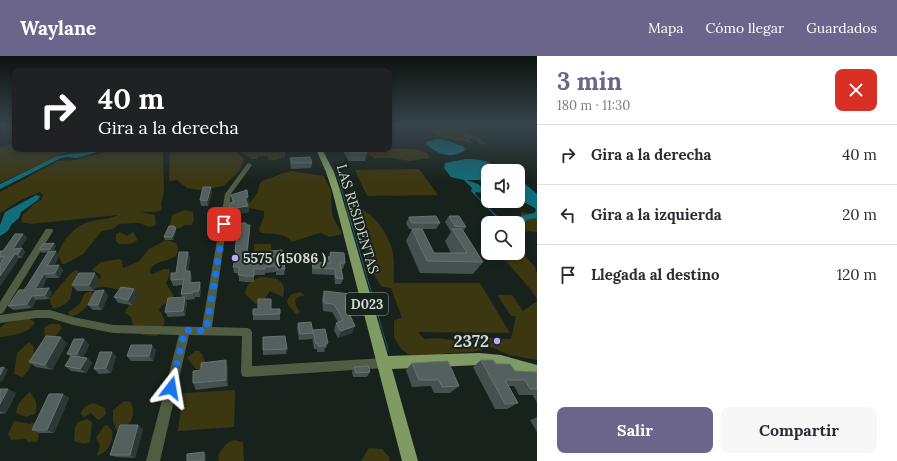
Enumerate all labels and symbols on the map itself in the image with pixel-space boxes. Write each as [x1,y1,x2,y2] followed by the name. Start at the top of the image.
[333,162,383,276] street label: LAS RESIDENTAS
[207,207,241,241] pin
[243,249,326,267] place label: 5575 (15086 )
[230,253,240,263] marker: 5575 (15086 )
[346,293,388,315] road number: D023
[453,330,489,352] place label: 2372
[492,336,502,346] marker: 2372
[150,367,192,409] position arrow

